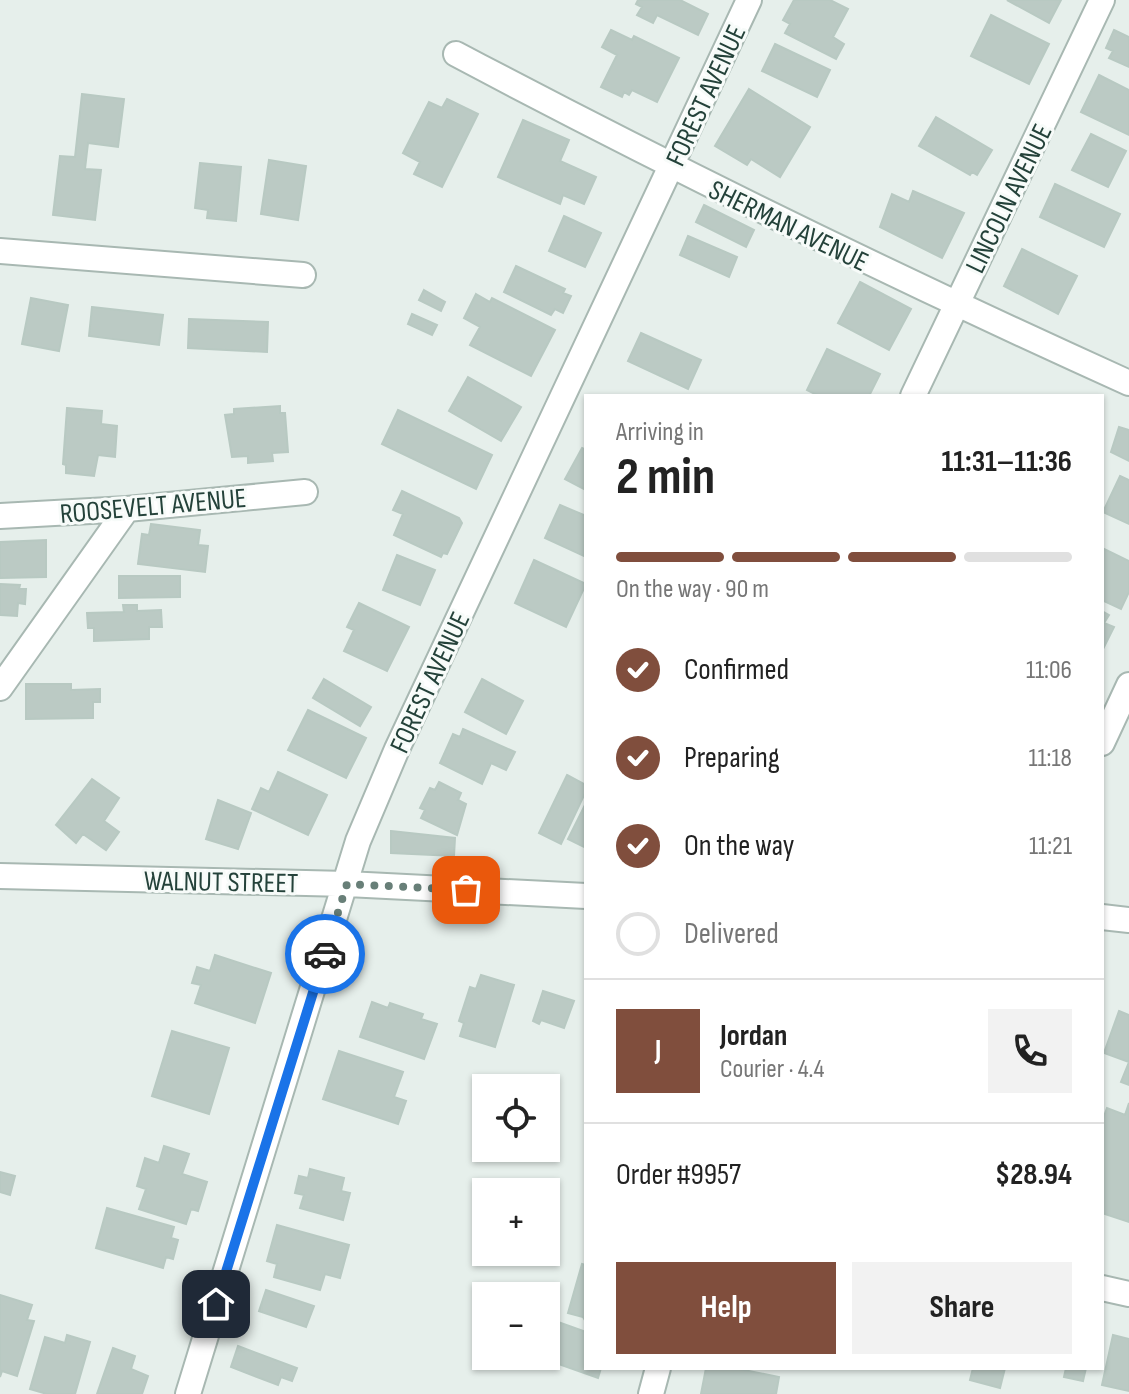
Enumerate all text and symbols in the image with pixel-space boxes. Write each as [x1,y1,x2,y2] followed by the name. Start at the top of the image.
[659,20,753,171] street label: FOREST AVENUE
[959,119,1060,279] street label: LINCOLN AVENUE
[703,174,873,279] street label: SHERMAN AVENUE
[616,417,704,448] text: Arriving in
[941,444,1072,480] text: 11:31–11:36
[616,446,715,509] text: 2 min
[58,482,248,531] street label: ROOSEVELT AVENUE
[616,574,769,605] text: On the way · 90 m
[383,607,477,758] street label: FOREST AVENUE
[616,648,660,692] icon: check
[684,652,789,688] text: Confirmed
[1026,655,1072,686] text: 11:06
[616,736,660,780] icon: check
[684,740,780,776] text: Preparing
[1028,743,1072,774] text: 11:18
[616,824,660,868] icon: check
[684,828,794,864] text: On the way
[1029,831,1072,862] text: 11:21
[432,856,500,924] pin
[143,865,298,900] street label: WALNUT STREET
[444,868,488,912] icon: bag
[285,914,365,994] courier
[684,916,779,952] text: Delivered
[303,932,347,976] icon: car
[988,1009,1072,1093] button: phone
[720,1018,787,1054] text: Jordan
[655,1033,661,1069] text: J
[720,1054,824,1085] text: Courier · 4.4
[472,1074,560,1370] map controls
[472,1074,560,1162] button: locate
[616,1157,741,1193] text: Order #9957
[995,1157,1072,1193] text: $28.94
[472,1178,560,1266] button: +
[616,1262,836,1354] button: Help
[852,1262,1072,1354] button: Share
[182,1270,250,1338] pin
[194,1282,238,1326] icon: home
[472,1282,560,1370] button: −

